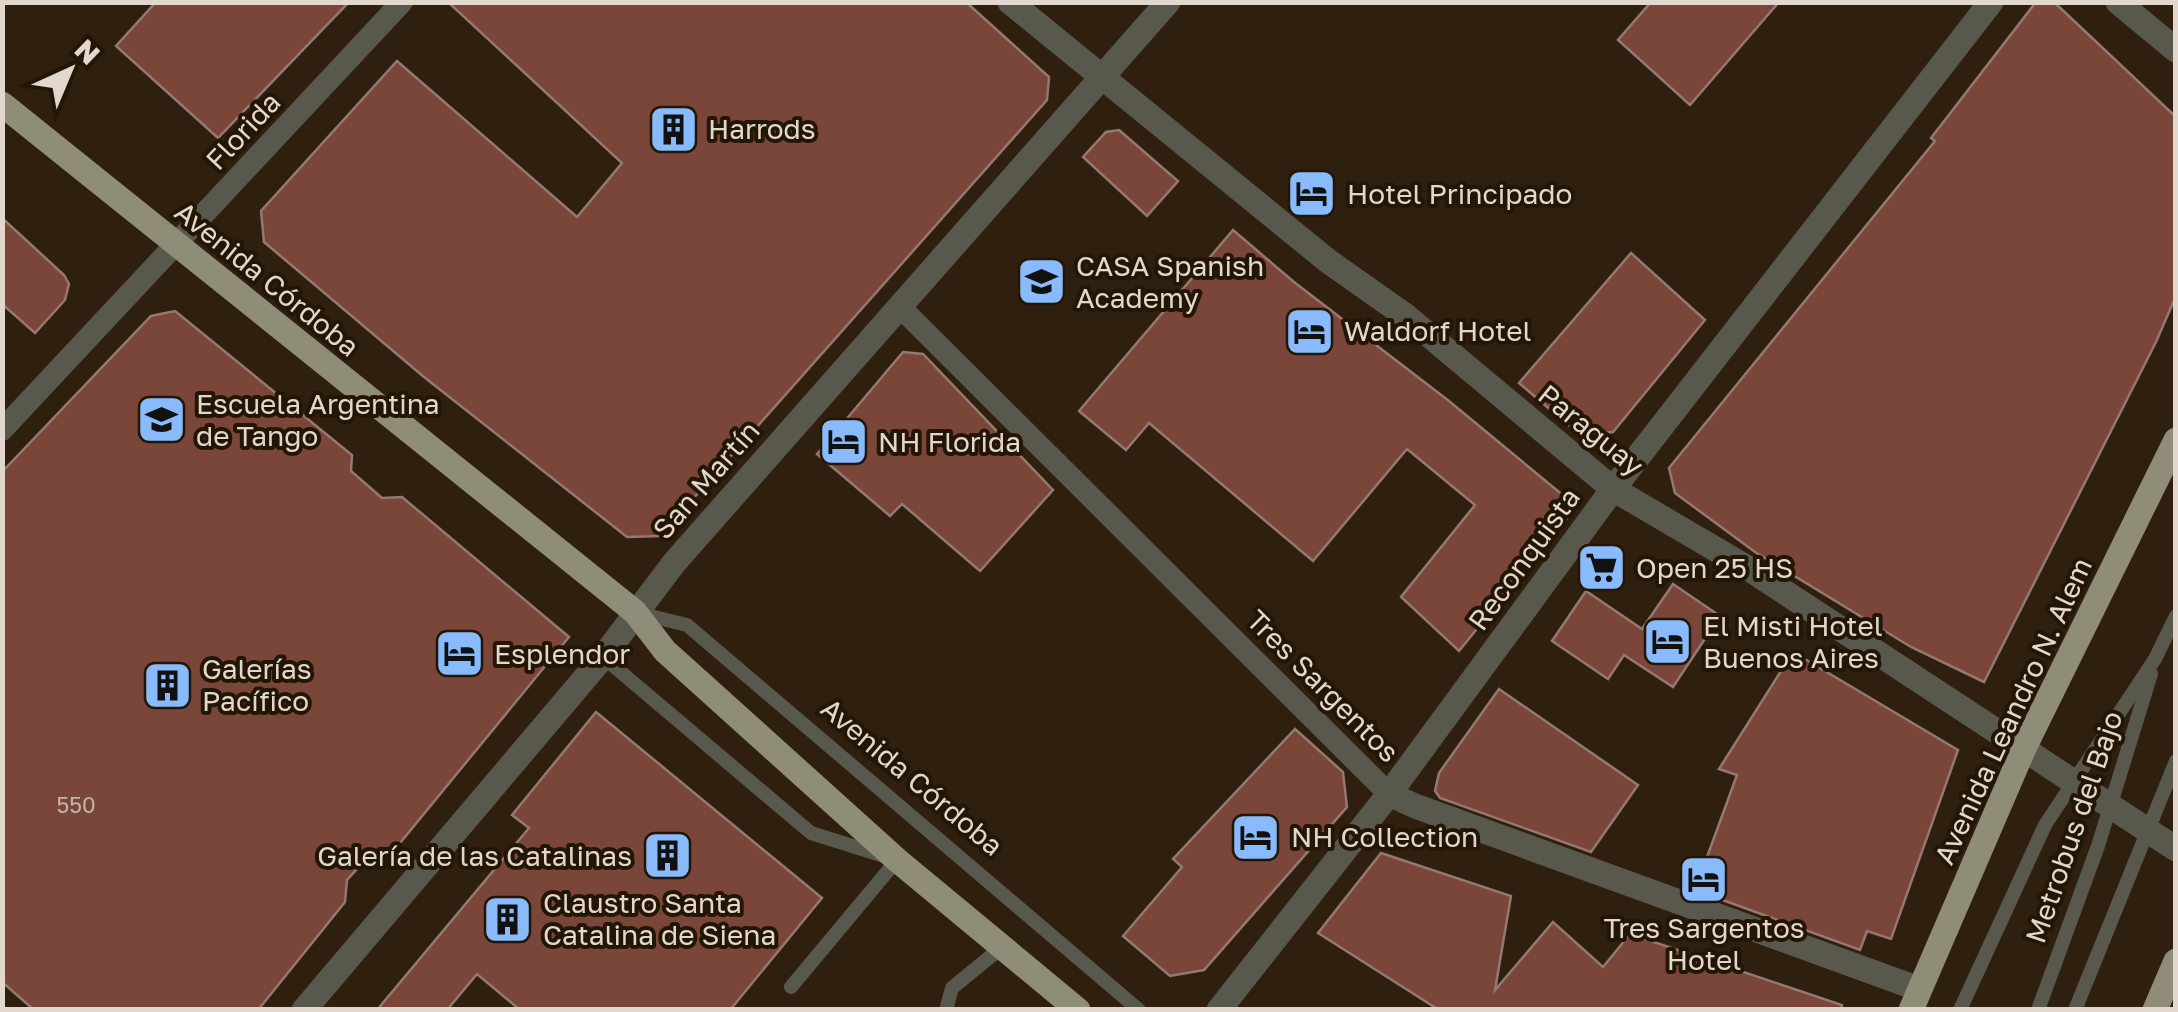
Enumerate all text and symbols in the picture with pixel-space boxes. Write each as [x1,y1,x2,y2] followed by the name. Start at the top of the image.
[20,20,120,120] north arrow
[69,32,107,71] text: N
[199,85,287,176] street label: Florida
[647,103,699,155] building icon: Harrods
[708,112,816,145] place label: Harrods
[1286,168,1338,220] hotel icon: Hotel Principado
[1347,177,1572,210] place label: Hotel Principado
[169,194,366,363] street label: Avenida Córdoba
[1076,249,1264,314] place label: CASA Spanish Academy
[1015,256,1067,308] school or university icon: CASA Spanish Academy
[1283,305,1335,357] hotel icon: Waldorf Hotel
[1344,314,1531,347] place label: Waldorf Hotel
[1532,377,1651,482] street label: Paraguay
[196,387,440,452] place label: Escuela Argentina de Tango
[135,394,187,446] school or university icon: Escuela Argentina de Tango
[646,414,766,545] street label: San Martín
[817,416,869,468] hotel icon: NH Florida
[878,425,1021,458] place label: NH Florida
[1461,481,1586,636] street label: Reconquista
[1575,542,1627,594] supermarket icon: Open 25 HS
[1636,551,1793,584] place label: Open 25 HS
[1927,552,2098,869] street label: Avenida Leandro N. Alem
[1241,603,1406,768] street label: Tres Sargentos
[1703,609,1883,674] place label: El Misti Hotel Buenos Aires
[1642,616,1694,668] hotel icon: El Misti Hotel Buenos Aires
[433,628,485,680] hotel icon: Esplendor
[494,637,630,670] place label: Esplendor
[202,652,312,717] place label: Galerías Pacífico
[141,659,193,711] building icon: Galerías Pacífico
[815,691,1010,862] street label: Avenida Córdoba
[2018,706,2129,947] street label: Metrobus del Bajo
[56,791,96,818] house number: 550
[1230,811,1282,863] hotel icon: NH Collection
[1291,820,1478,853] place label: NH Collection
[641,830,693,882] building icon: Galería de las Catalinas
[317,839,632,872] place label: Galería de las Catalinas
[1678,854,1730,906] hotel icon: Tres Sargentos Hotel
[543,886,776,951] place label: Claustro Santa Catalina de Siena
[482,893,534,945] building icon: Claustro Santa Catalina de Siena
[1603,911,1805,976] place label: Tres Sargentos Hotel

